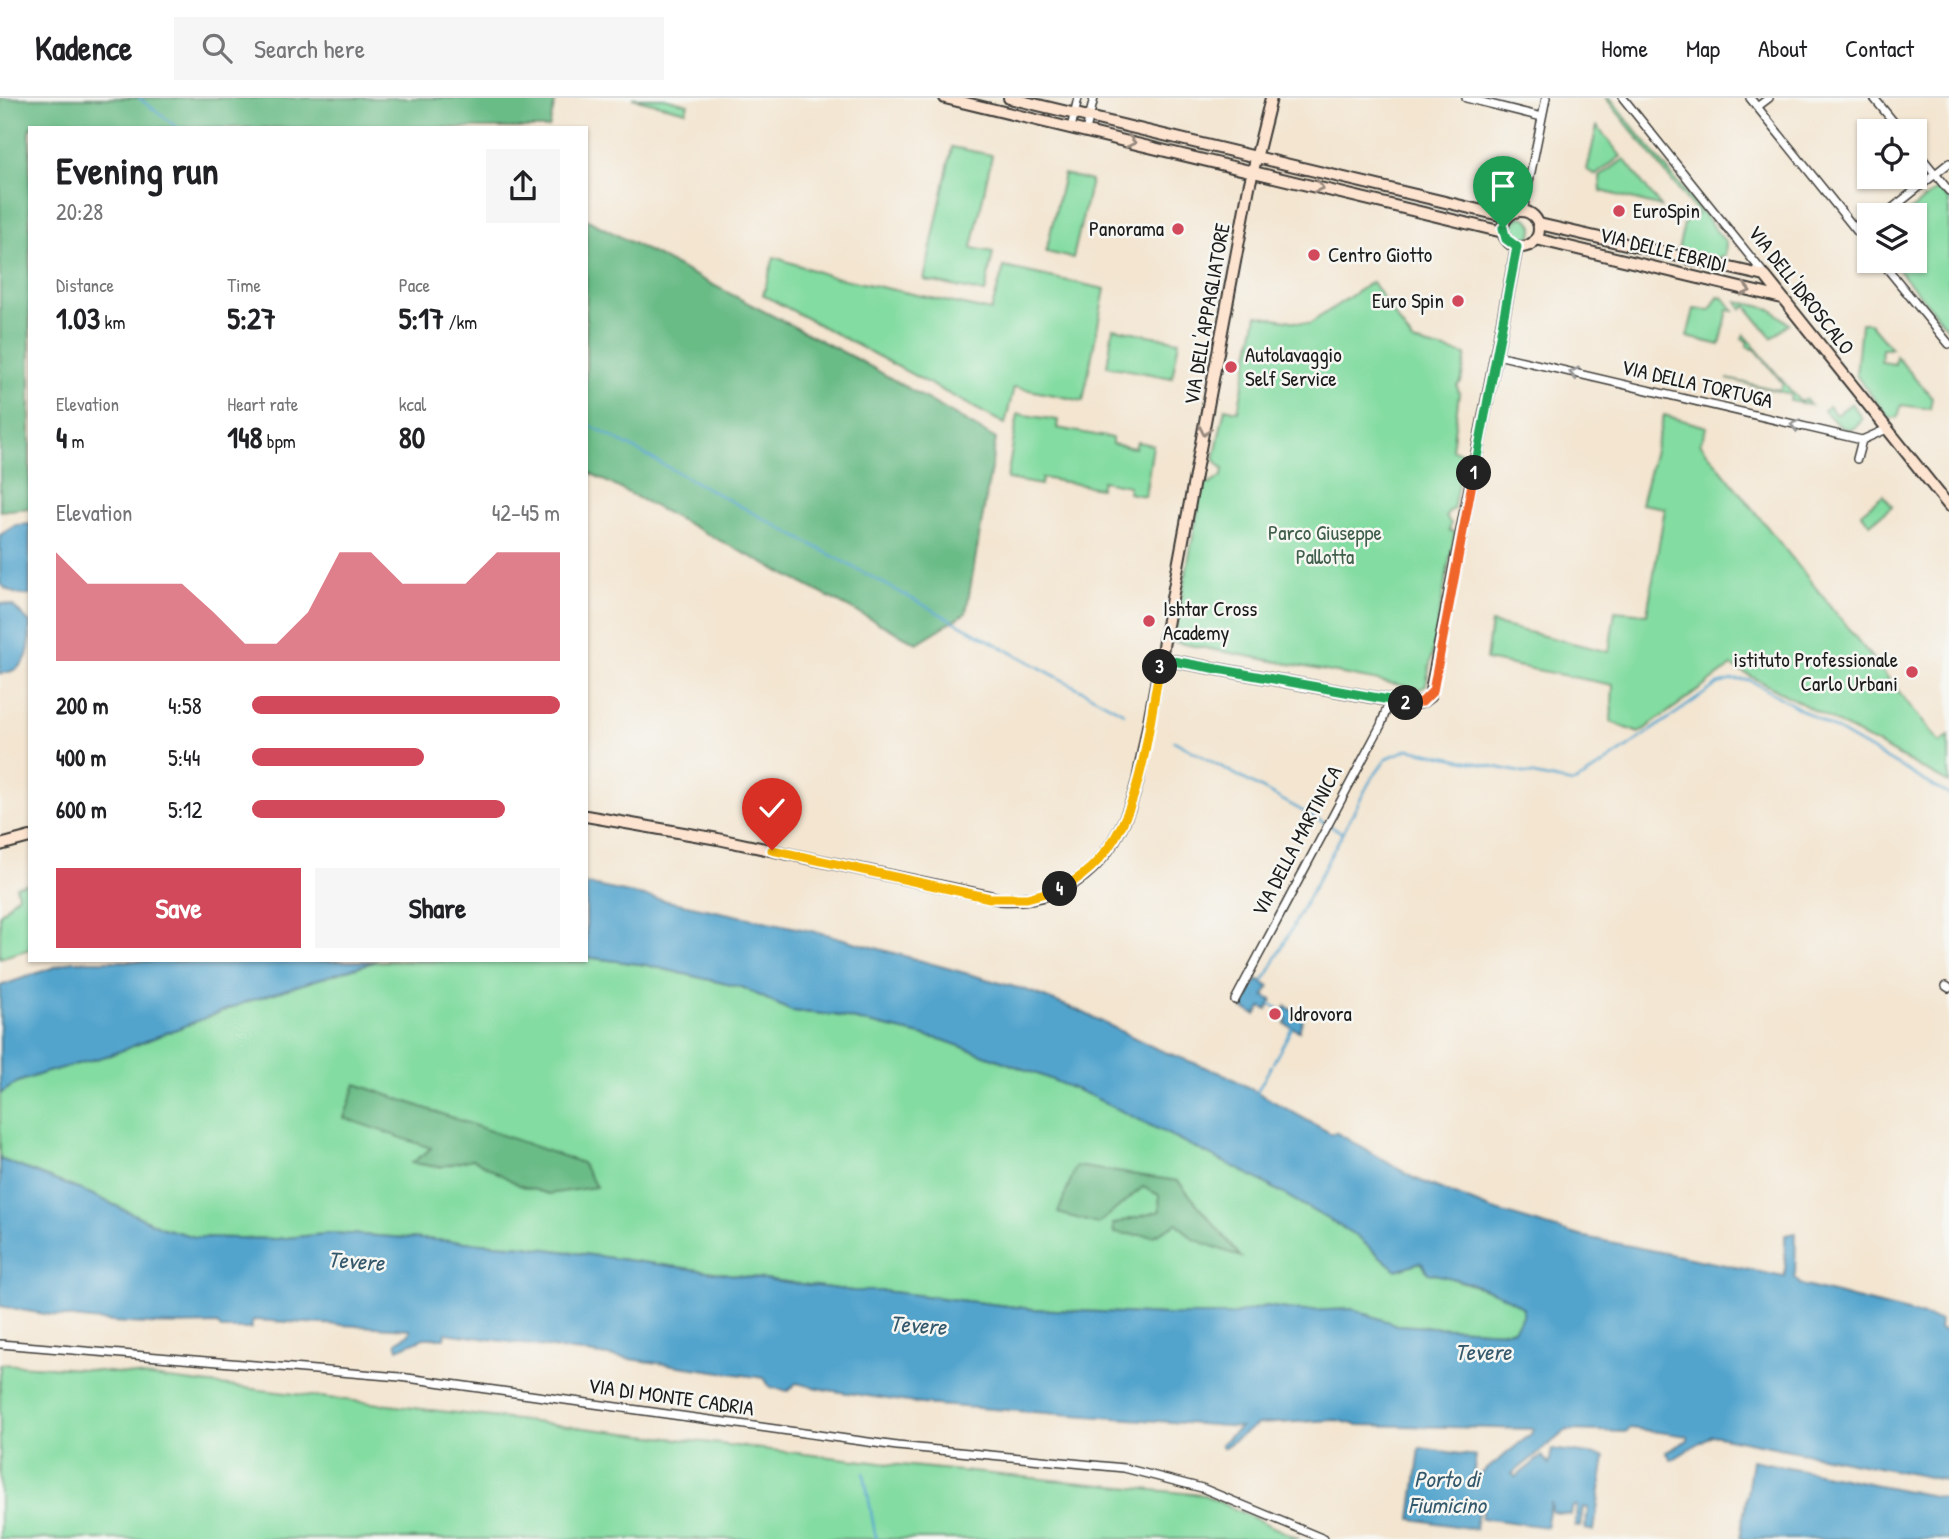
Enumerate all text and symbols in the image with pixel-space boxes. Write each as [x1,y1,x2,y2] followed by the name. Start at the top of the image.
[174,17,664,80] search box
[35,26,132,70] text: Kadence
[198,29,236,67] icon: search
[254,31,365,66] text: Search here
[1601,32,1648,64] text: Home
[1686,32,1720,64] text: Map
[1758,32,1807,64] text: About
[1845,32,1914,64] text: Contact
[1857,119,1927,273] map controls
[1857,119,1927,189] button: locate
[1124,134,1136,148] one-way arrow
[56,144,219,196] text: Evening run
[486,149,560,223] button: share
[1473,156,1533,228] pin
[1484,167,1522,205] icon: arrive
[1313,179,1325,193] one-way arrow
[56,196,103,227] text: 20:28
[1633,196,1700,225] place label: EuroSpin
[1611,203,1627,219] marker: EuroSpin
[1857,203,1927,273] button: layers
[1089,214,1164,243] place label: Panorama
[1742,219,1861,361] street label: VIA DELL'IDROSCALO
[1596,220,1730,279] street label: VIA DELLE EBRIDI
[1170,221,1186,237] marker: Panorama
[1176,221,1237,407] street label: VIA DELL'APPAGLIATORE
[1328,240,1432,269] place label: Centro Giotto
[1306,247,1322,263] marker: Centro Giotto
[56,272,114,298] text: Distance
[227,272,261,298] text: Time
[399,272,430,298] text: Pace
[1740,281,1752,296] one-way arrow
[1372,286,1444,315] place label: Euro Spin
[1450,293,1466,309] marker: Euro Spin
[56,298,100,338] text: 1.03
[227,298,276,338] text: 5:27
[399,298,444,338] text: 5:17
[100,309,125,335] text: km
[444,309,477,335] text: /km
[1245,340,1342,393] place label: Autolavaggio Self Service
[1619,352,1776,415] street label: VIA DELLA TORTUGA
[1223,359,1239,375] marker: Autolavaggio Self Service
[1568,367,1580,381] one-way arrow
[56,391,119,417] text: Elevation
[227,391,298,417] text: Heart rate
[399,391,426,417] text: kcal
[56,417,67,457] text: 4
[227,417,262,457] text: 148
[399,417,425,457] text: 80
[1789,419,1801,433] one-way arrow
[1198,425,1213,437] one-way arrow
[67,428,85,454] text: m
[262,428,296,454] text: bpm
[1456,456,1492,490] pin: 1
[1470,459,1477,485] text: 1
[56,497,132,528] text: Elevation
[492,497,560,528] text: 42–45 m
[1268,518,1382,571] park label: Parco Giuseppe Pallotta
[1163,594,1257,647] place label: Ishtar Cross Academy
[1141,613,1157,629] marker: Ishtar Cross Academy
[1734,645,1898,698] place label: istituto Professionale Carlo Urbani
[1142,650,1178,684] pin: 3
[1155,653,1164,679] text: 3
[1904,664,1920,680] marker: istituto Professionale Carlo Urbani
[1388,686,1424,720] pin: 2
[1401,689,1410,715] text: 2
[56,690,108,721] text: 200 m
[168,690,202,721] text: 4:58
[56,742,106,773] text: 400 m
[168,742,200,773] text: 5:44
[1245,760,1348,921] street label: VIA DELLA MARTINICA
[742,778,802,850] pin
[753,789,791,827] icon: check
[56,794,107,825] text: 600 m
[168,794,202,825] text: 5:12
[56,868,301,948] button: Save
[315,868,560,948] button: Share
[1042,872,1078,906] pin: 4
[1056,875,1063,901] text: 4
[1289,999,1352,1028] place label: Idrovora
[1267,1006,1283,1022] marker: Idrovora
[327,1243,386,1278] water label: Tevere
[889,1307,948,1342] water label: Tevere
[1455,1336,1512,1367] water label: Tevere
[586,1371,756,1423] street label: VIA DI MONTE CADRIA
[1408,1463,1487,1520] water label: Porto di Fiumicino

